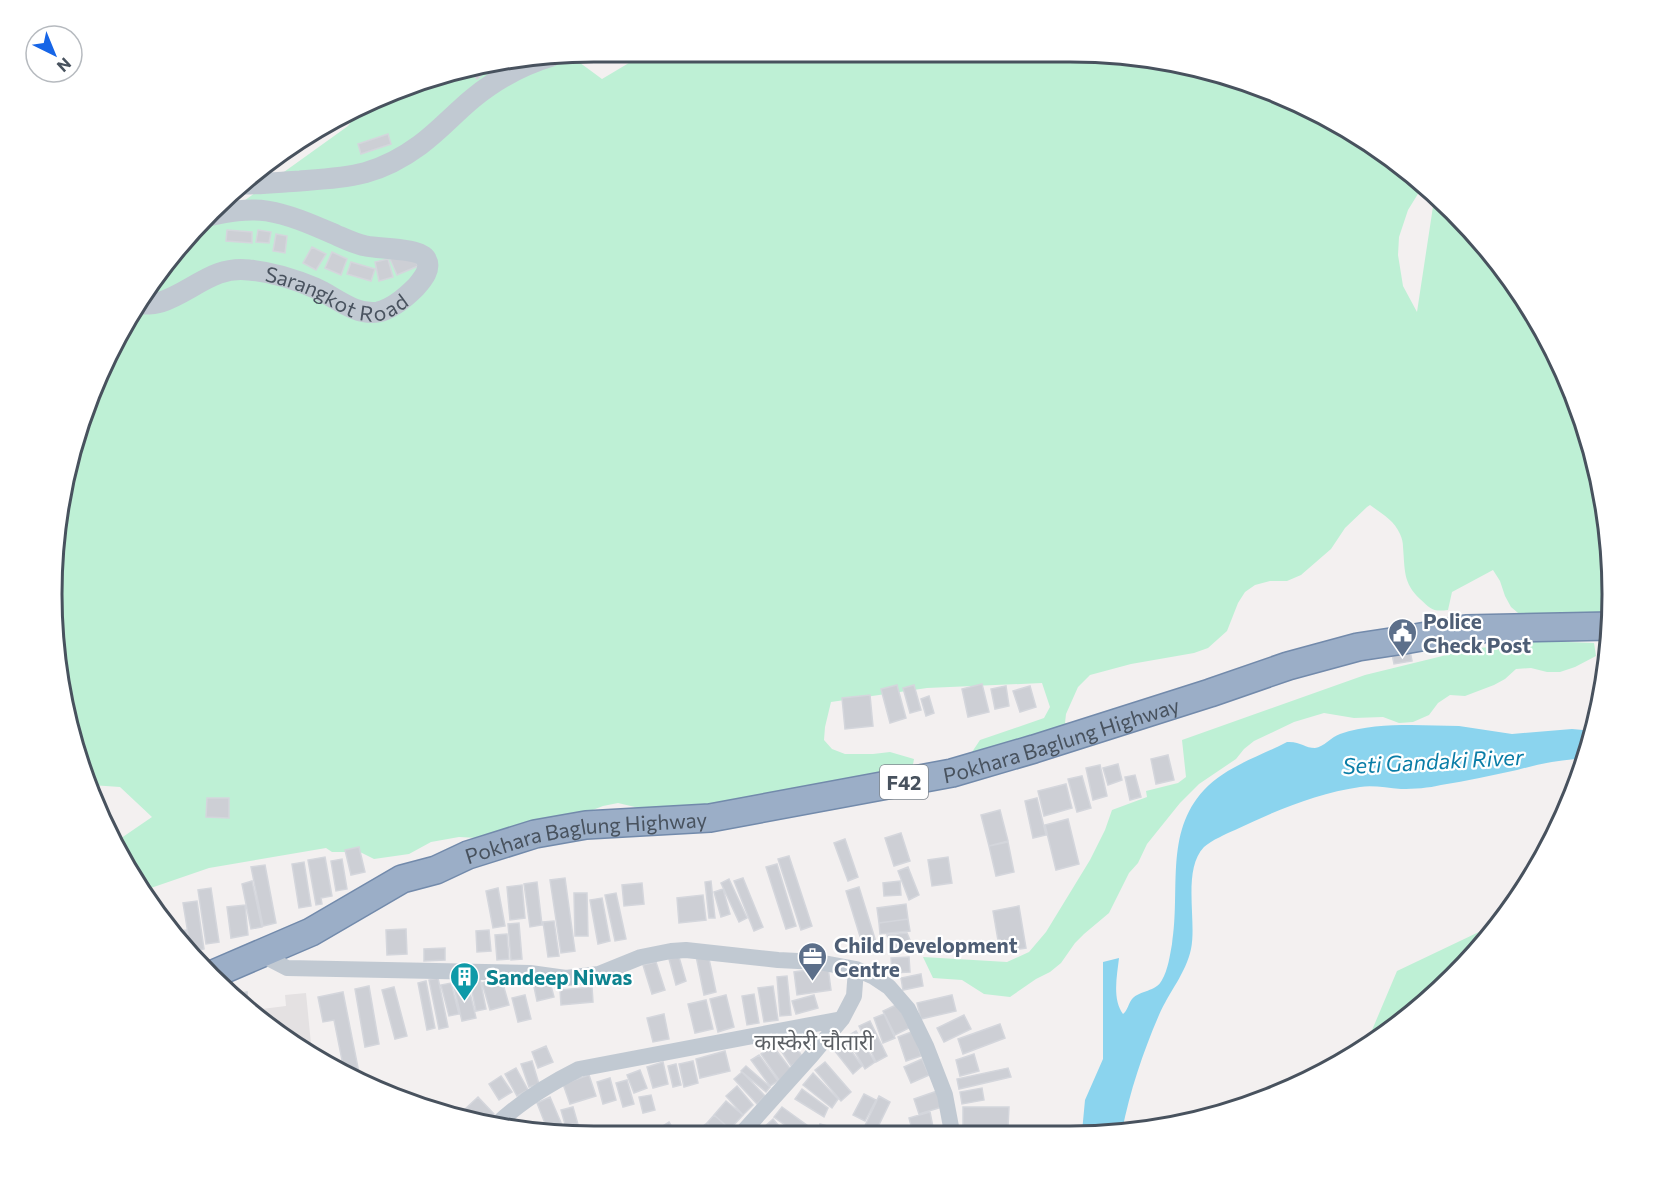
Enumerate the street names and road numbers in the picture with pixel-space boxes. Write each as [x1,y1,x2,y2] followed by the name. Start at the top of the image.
[263,260,412,326] street label: Sarangkot Road
[941,691,1182,787] street label: Pokhara Baglung Highway
[880,765,928,799] road number: F42
[462,806,708,868] street label: Pokhara Baglung Highway

